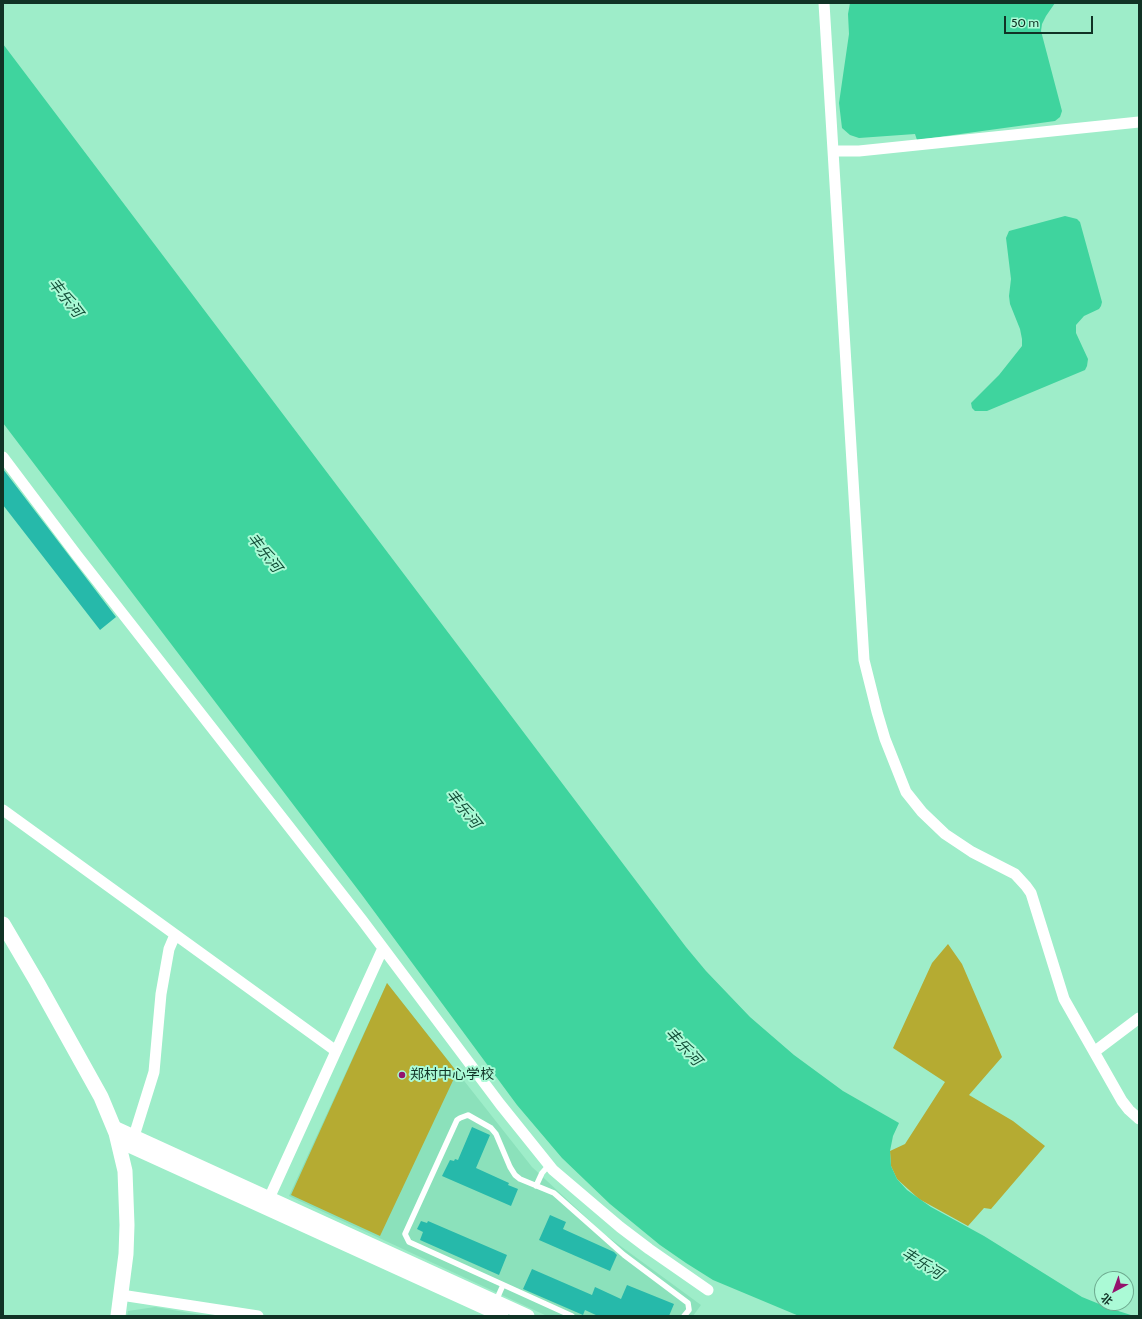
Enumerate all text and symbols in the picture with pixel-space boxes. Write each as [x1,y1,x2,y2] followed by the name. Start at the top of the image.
[1006,8,1095,34] scale bar
[1011,15,1039,30] text: 50 m
[44,275,86,321] water label: 丰乐河
[243,530,285,576] water label: 丰乐河
[442,786,484,832] water label: 丰乐河
[661,1024,705,1070] water label: 丰乐河
[410,1067,494,1083] place label: 郑村中心学校
[397,1070,407,1080] marker: 郑村中心学校
[898,1244,946,1284] water label: 丰乐河
[1094,1271,1134,1311] north arrow
[1098,1290,1116,1308] text: 北

